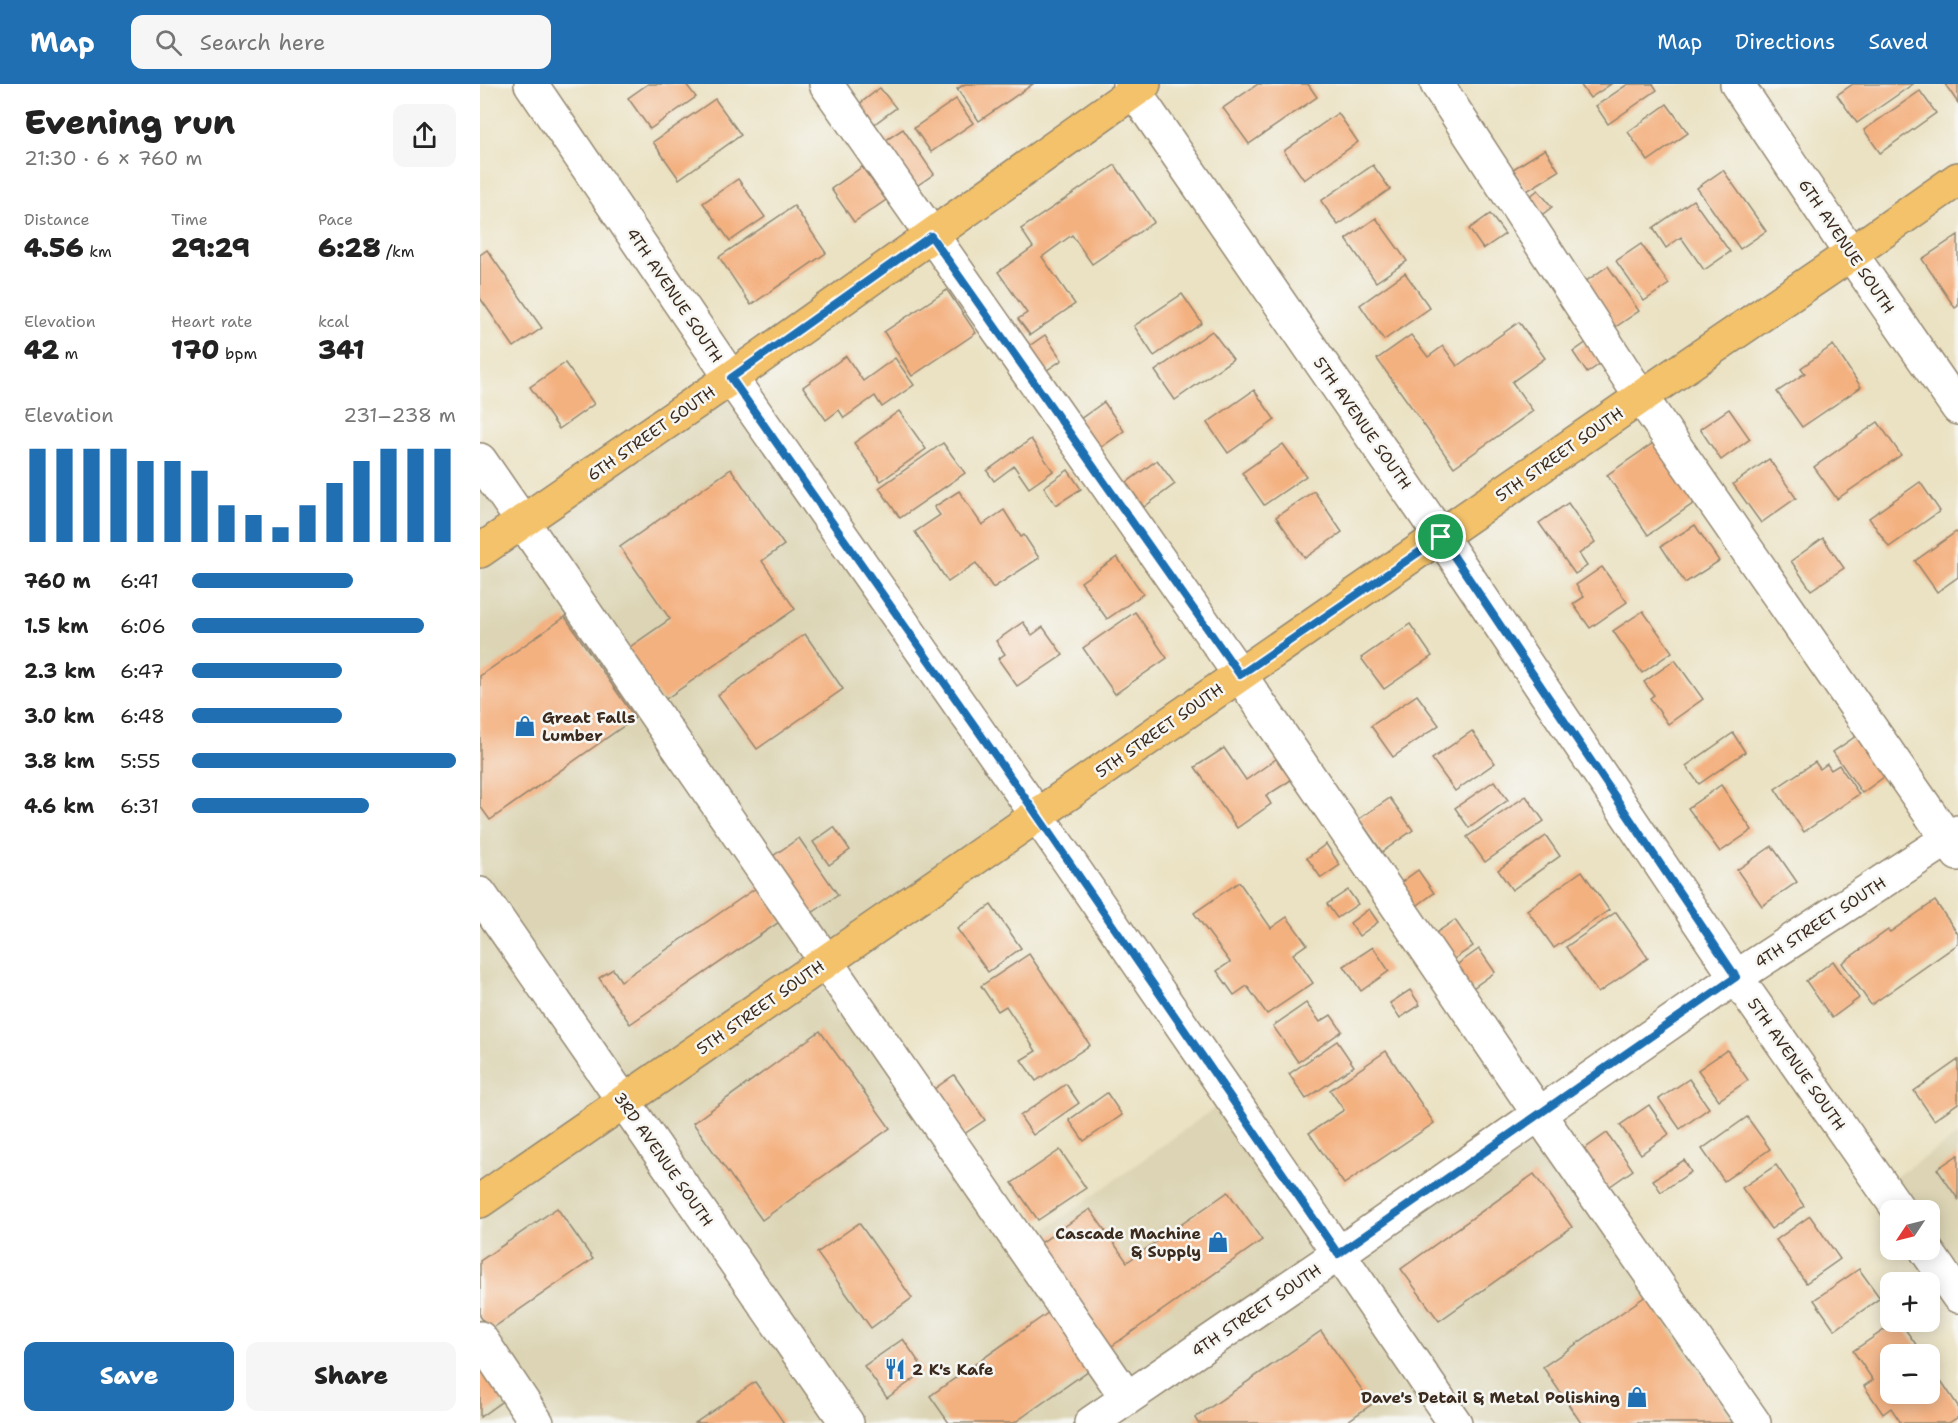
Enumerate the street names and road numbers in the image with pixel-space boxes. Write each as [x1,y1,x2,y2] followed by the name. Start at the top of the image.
[1794,175,1899,318] street label: 6TH AVENUE SOUTH
[622,224,728,367] street label: 4TH AVENUE SOUTH
[1309,353,1416,494] street label: 5TH AVENUE SOUTH
[583,381,720,486] street label: 6TH STREET SOUTH
[1491,402,1627,506] street label: 5TH STREET SOUTH
[1091,678,1227,782] street label: 5TH STREET SOUTH
[1751,872,1890,973] street label: 4TH STREET SOUTH
[692,955,828,1059] street label: 5TH STREET SOUTH
[1743,994,1850,1135] street label: 5TH AVENUE SOUTH
[609,1088,718,1231] street label: 3RD AVENUE SOUTH
[1187,1259,1325,1362] street label: 4TH STREET SOUTH

